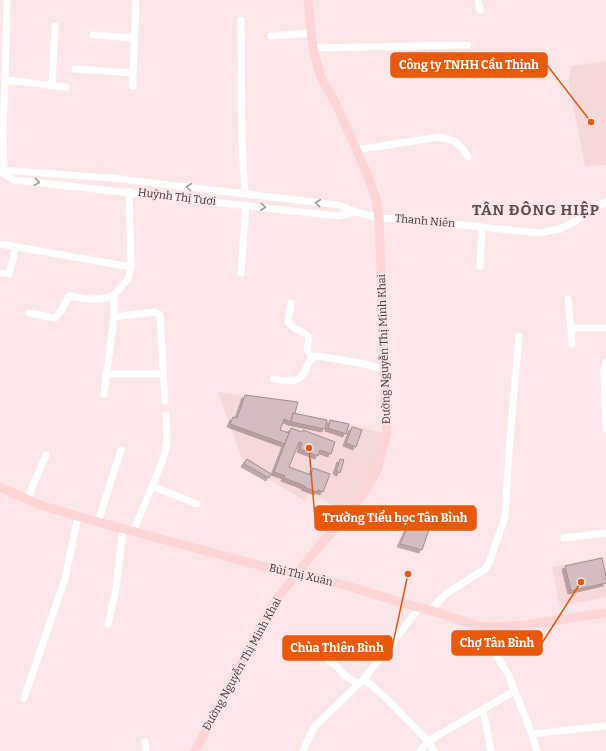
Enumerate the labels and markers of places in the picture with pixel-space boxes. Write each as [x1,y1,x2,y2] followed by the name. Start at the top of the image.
[391,53,547,77] callout: Công ty TNHH Cầu Thịnh
[315,506,476,530] callout: Trường Tiểu học Tân Bình
[452,631,542,655] callout: Chợ Tân Bình
[283,636,392,660] callout: Chùa Thiên Bình

